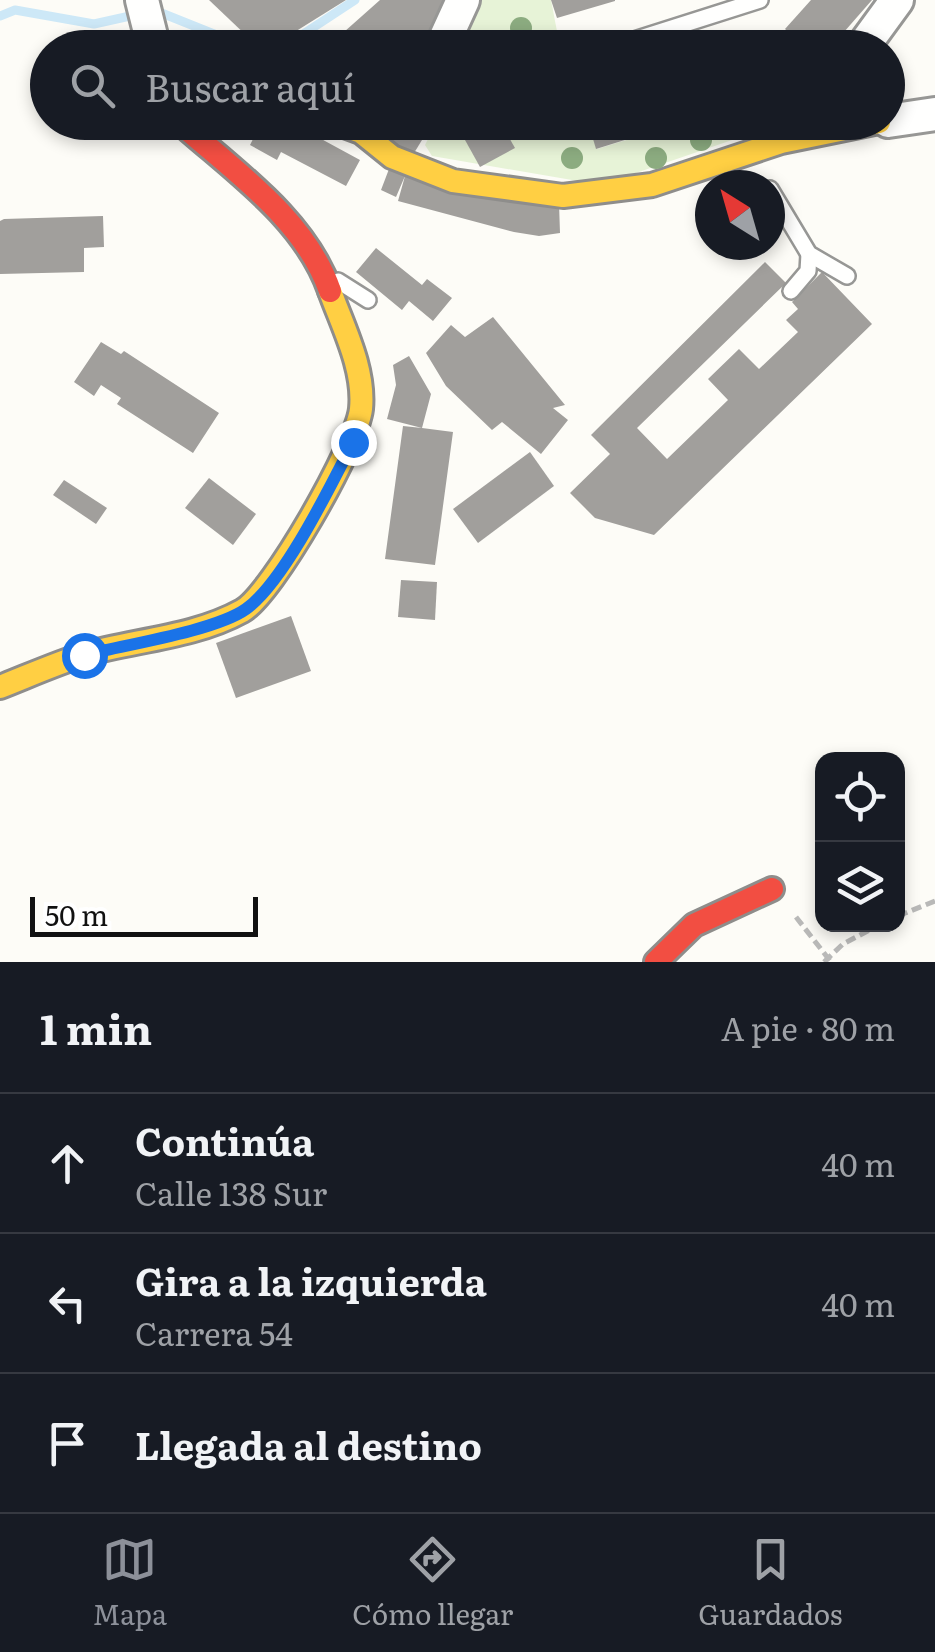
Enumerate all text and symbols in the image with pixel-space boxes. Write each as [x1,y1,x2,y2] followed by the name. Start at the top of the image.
[30,30,905,140] search box
[145,57,355,114] text: Buscar aquí
[65,58,120,113] icon: search
[695,170,785,260] north arrow
[331,420,377,466] route end
[62,633,108,679] route start
[815,752,905,932] map controls
[815,752,905,842] button: locate
[815,842,905,932] button: layers
[30,892,258,936] scale bar
[45,893,108,935] text: 50 m
[40,996,152,1058] text: 1 min
[721,1003,895,1051] text: A pie · 80 m
[135,1111,314,1168] text: Continúa
[40,1136,95,1191] icon: ahead
[821,1139,895,1187] text: 40 m
[135,1168,327,1216] text: Calle 138 Sur
[135,1251,487,1308] text: Gira a la izquierda
[40,1276,95,1331] icon: left
[821,1279,895,1327] text: 40 m
[135,1308,293,1356] text: Carrera 54
[135,1415,482,1472] text: Llegada al destino
[40,1416,95,1471] icon: arrive
[93,1532,167,1634] tab: Mapa
[352,1532,513,1634] tab: Cómo llegar
[698,1532,842,1634] tab: Guardados

